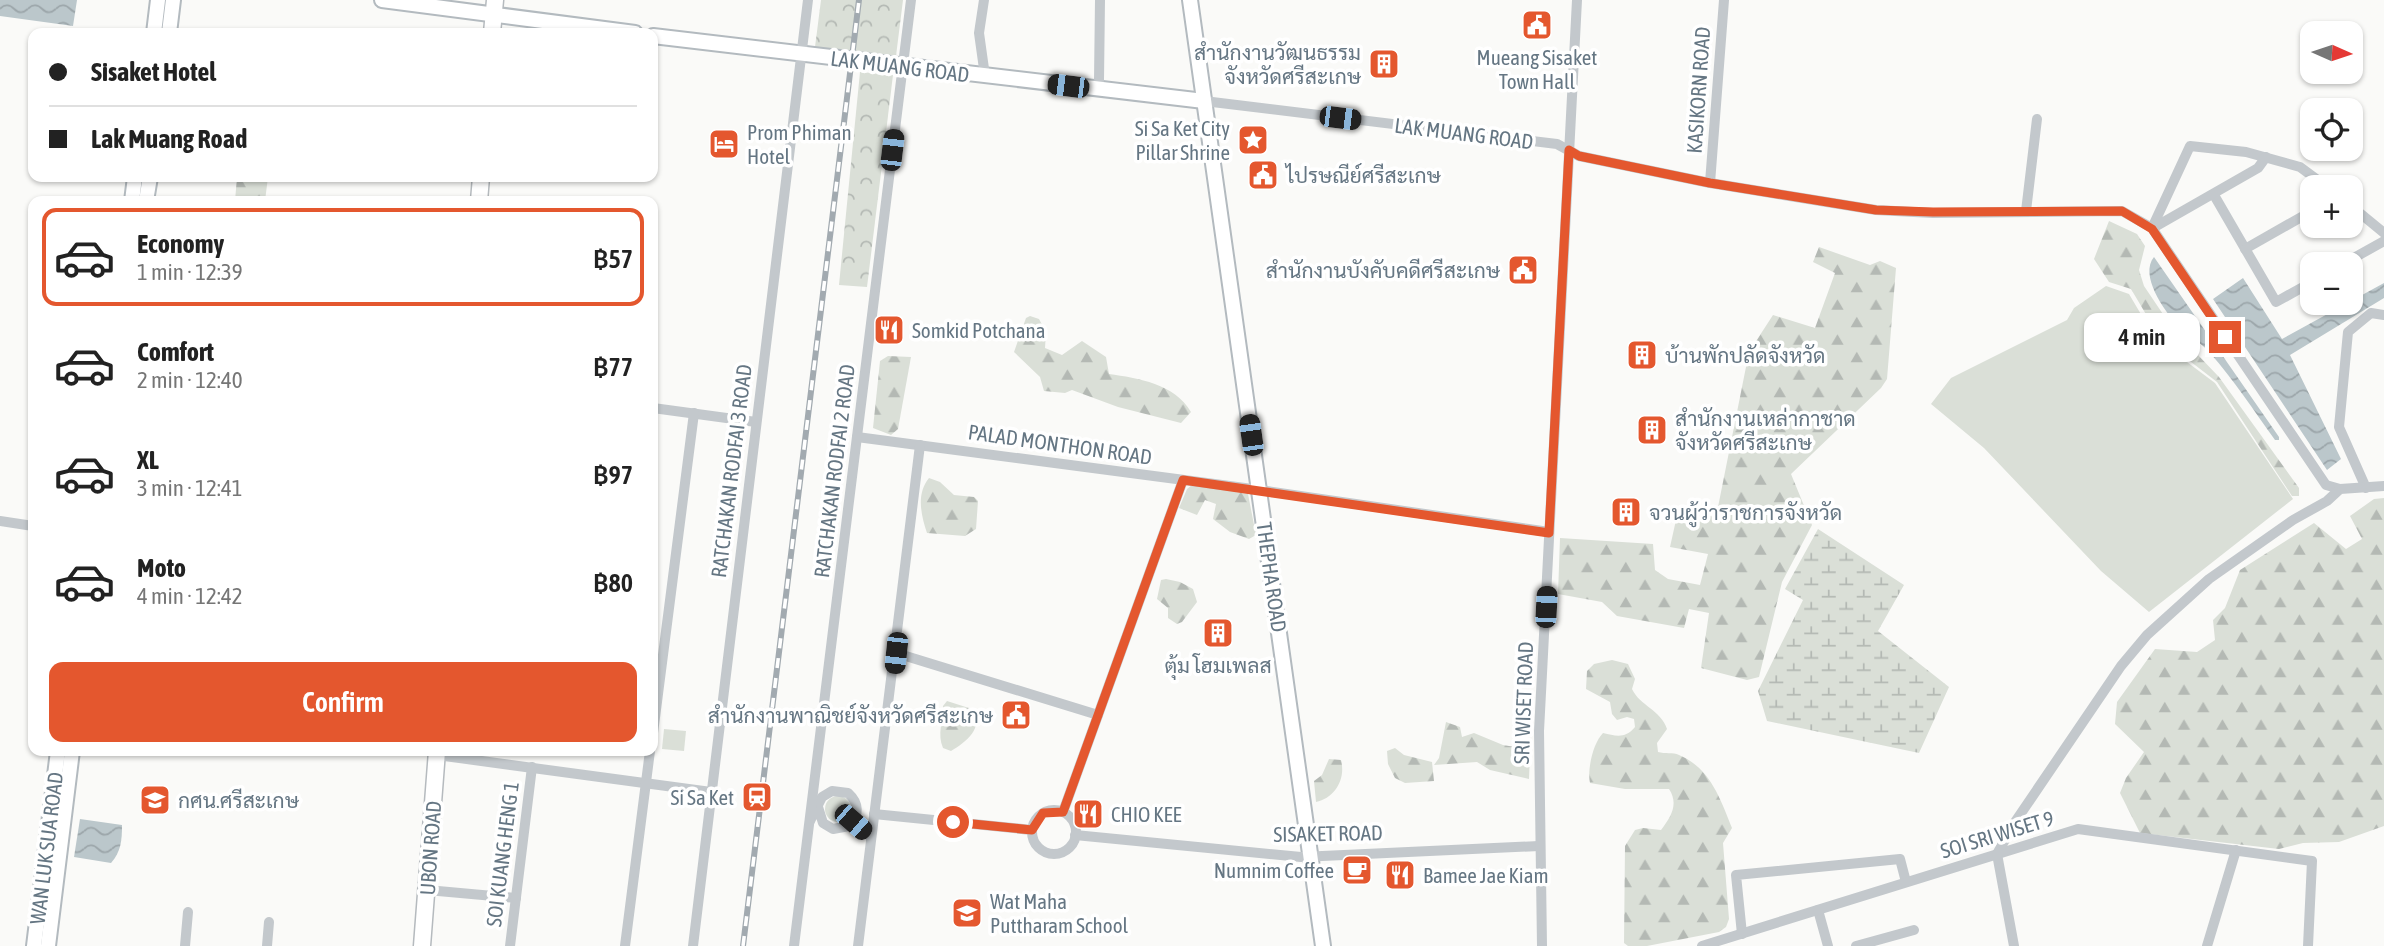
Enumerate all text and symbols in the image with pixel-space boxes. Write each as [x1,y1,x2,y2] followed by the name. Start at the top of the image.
[1520,8,1554,42] public building icon: Mueang Sisaket Town Hall
[2300,21,2362,84] north arrow
[2300,21,2363,315] map controls
[1682,26,1714,154] street label: KASIKORN ROAD
[1194,40,1362,88] place label: สำนักงานวัฒนธรรม จังหวัดศรีสะเกษ
[1477,45,1597,93] place label: Mueang Sisaket Town Hall
[829,46,971,86] street label: LAK MUANG ROAD
[1367,47,1401,81] building icon: สำนักงานวัฒนธรรม จังหวัดศรีสะเกษ
[91,57,216,87] text: Sisaket Hotel
[1046,73,1091,99] car
[2300,98,2363,161] button: locate
[1318,105,1363,131] car
[1393,113,1535,153] street label: LAK MUANG ROAD
[1135,116,1230,164] place label: Si Sa Ket City Pillar Shrine
[747,120,852,168] place label: Prom Phiman Hotel
[1236,123,1270,157] place icon: Si Sa Ket City Pillar Shrine
[91,124,247,154] text: Lak Muang Road
[707,127,741,161] hotel icon: Prom Phiman Hotel
[880,128,905,172] car
[1246,158,1280,192] public building icon: ไปรษณีย์ศรีสะเกษ
[1284,162,1442,187] place label: ไปรษณีย์ศรีสะเกษ
[2300,175,2363,238] button: +
[53,226,116,289] icon: car
[137,229,224,259] text: Economy
[593,244,633,274] text: ฿57
[2300,252,2363,315] button: −
[1506,253,1540,287] public building icon: สำนักงานบังคับคดีศรีสะเกษ
[1266,258,1501,282] place label: สำนักงานบังคับคดีศรีสะเกษ
[137,259,243,285] text: 1 min · 12:39
[2085,312,2200,362] callout: 4 min
[872,313,906,347] restaurant icon: Somkid Potchana
[912,318,1046,342] place label: Somkid Potchana
[2209,321,2241,353] route end
[2119,324,2165,350] text: 4 min
[53,334,116,397] icon: car
[137,337,214,367] text: Comfort
[1625,338,1659,372] building icon: บ้านพักปลัดจังหวัด
[1665,343,1825,367] place label: บ้านพักปลัดจังหวัด
[593,352,633,382] text: ฿77
[706,363,756,579] street label: RATCHAKAN RODFAI 3 ROAD
[809,363,859,579] street label: RATCHAKAN RODFAI 2 ROAD
[137,367,243,393] text: 2 min · 12:40
[1675,406,1856,454] place label: สำนักงานเหล่ากาชาด จังหวัดศรีสะเกษ
[1238,413,1265,457] car
[1635,413,1669,447] building icon: สำนักงานเหล่ากาชาด จังหวัดศรีสะเกษ
[967,419,1153,469] street label: PALAD MONTHON ROAD
[53,442,116,505] icon: car
[137,445,159,475] text: XL
[593,460,633,490] text: ฿97
[137,475,243,501] text: 3 min · 12:41
[1609,495,1643,529] building icon: จวนผู้ว่าราชการจังหวัด
[1649,500,1842,528] place label: จวนผู้ว่าราชการจังหวัด
[1252,521,1292,633] street label: THEPHA ROAD
[53,550,116,613] icon: car
[137,553,186,583] text: Moto
[593,568,633,598] text: ฿80
[137,583,243,609] text: 4 min · 12:42
[1535,585,1558,629] car
[1201,616,1235,650] building icon: ตุ้ม โฮมเพลส
[884,631,909,675] car
[1509,641,1537,765] street label: SRI WISET ROAD
[1164,653,1272,680] place label: ตุ้ม โฮมเพลส
[49,662,637,742] button: Confirm
[999,698,1033,732] public building icon: สำนักงานพาณิชย์จังหวัดศรีสะเกษ
[708,702,994,727] place label: สำนักงานพาณิชย์จังหวัดศรีสะเกษ
[25,771,67,925] street label: WAN LUK SUA ROAD
[481,780,523,928] street label: SOI KUANG HENG 1
[740,780,774,814] station icon: Si Sa Ket
[138,783,172,817] school or university icon: กศน.ศรีสะเกษ
[671,785,734,809] place label: Si Sa Ket
[178,788,300,812] place label: กศน.ศรีสะเกษ
[1071,797,1105,831] restaurant icon: CHIO KEE
[415,800,445,896] street label: UBON ROAD
[831,800,876,844] car
[1111,802,1181,826] place label: CHIO KEE
[1937,805,2057,863] street label: SOI SRI WISET 9
[937,806,969,838] route start
[1273,820,1383,846] street label: SISAKET ROAD
[1340,853,1374,887] cafe icon: Numnim Coffee
[1214,858,1334,882] place label: Numnim Coffee
[1383,858,1417,892] restaurant icon: Bamee Jae Kiam
[1423,863,1549,887] place label: Bamee Jae Kiam
[990,889,1129,937] place label: Wat Maha Puttharam School
[950,896,984,930] school or university icon: Wat Maha Puttharam School

